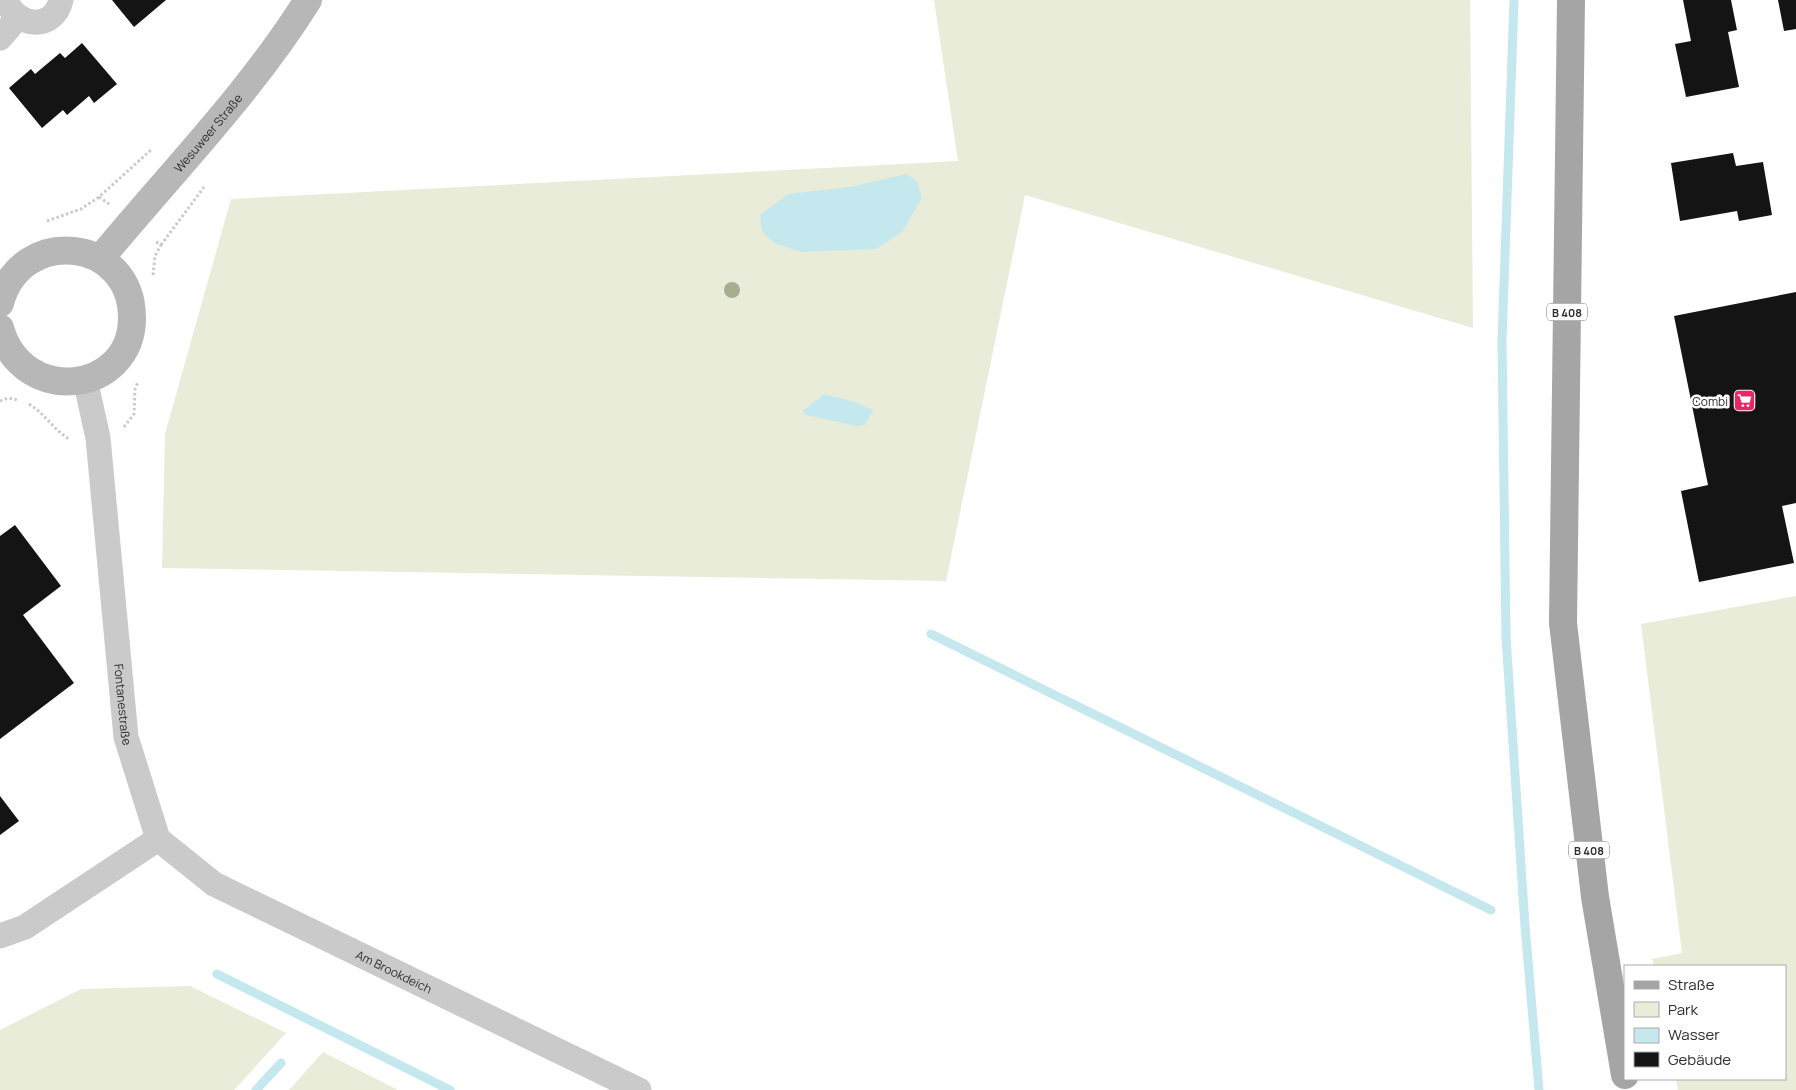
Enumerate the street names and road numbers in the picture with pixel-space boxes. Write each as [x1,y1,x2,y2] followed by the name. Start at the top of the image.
[170,90,246,176] street label: Wesuweer Straße
[1547,304,1587,320] road number: B 408
[111,663,137,747] street label: Fontanestraße
[1569,842,1609,858] road number: B 408
[353,946,435,997] street label: Am Brookdeich

